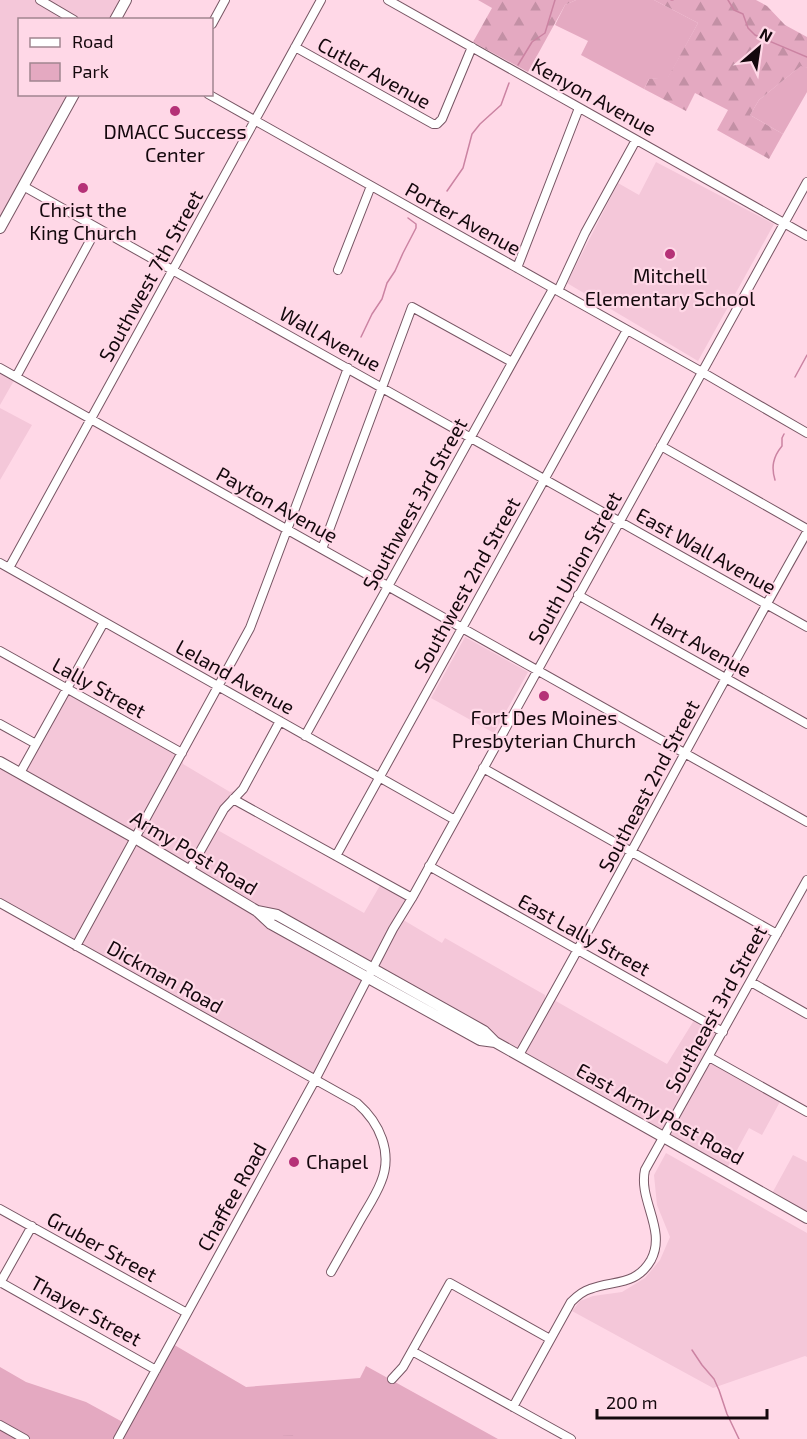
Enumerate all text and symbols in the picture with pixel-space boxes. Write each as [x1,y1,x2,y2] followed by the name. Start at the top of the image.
[18,18,213,96] legend
[729,18,789,78] north arrow
[757,23,776,46] text: N
[72,30,113,52] text: Road
[314,31,435,113] street label: Cutler Avenue
[528,52,661,140] street label: Kenyon Avenue
[72,60,109,82] text: Park
[168,104,182,118] marker: DMACC Success Center
[103,119,247,166] place label: DMACC Success Center
[402,177,525,260] street label: Porter Avenue
[76,181,90,195] marker: Christ the King Church
[93,185,207,365] street label: Southwest 7th Street
[29,197,137,244] place label: Christ the King Church
[663,247,677,261] marker: Mitchell Elementary School
[585,263,755,310] place label: Mitchell Elementary School
[276,300,385,376] street label: Wall Avenue
[357,413,472,594] street label: Southwest 3rd Street
[213,461,342,547] street label: Payton Avenue
[522,487,626,648] street label: South Union Street
[408,492,525,676] street label: Southwest 2nd Street
[632,502,781,598] street label: East Wall Avenue
[647,607,756,682] street label: Hart Avenue
[172,634,299,719] street label: Leland Avenue
[49,652,151,723] street label: Lally Street
[537,689,551,703] marker: Fort Des Moines Presbyterian Church
[593,695,704,876] street label: Southeast 2nd Street
[452,705,636,752] place label: Fort Des Moines Presbyterian Church
[127,805,262,899] street label: Army Post Road
[514,888,655,981] street label: East Lally Street
[659,920,771,1096] street label: Southeast 3rd Street
[103,934,228,1018] street label: Dickman Road
[573,1057,748,1169] street label: East Army Post Road
[192,1138,271,1255] street label: Chaffee Road
[306,1149,368,1173] place label: Chapel
[287,1155,301,1169] marker: Chapel
[43,1206,162,1286] street label: Gruber Street
[27,1270,146,1351] street label: Thayer Street
[597,1382,766,1420] scale bar
[606,1391,658,1413] text: 200 m

